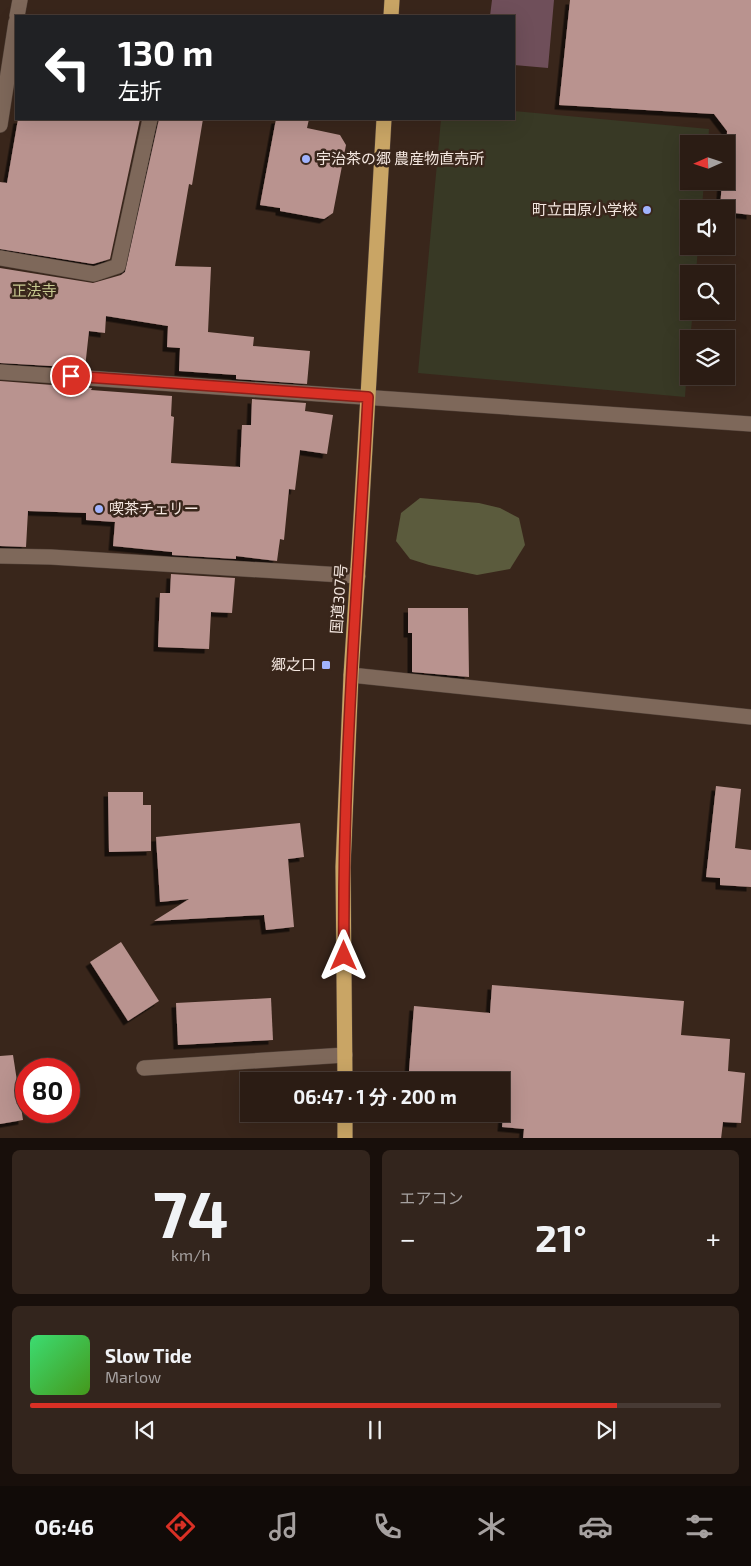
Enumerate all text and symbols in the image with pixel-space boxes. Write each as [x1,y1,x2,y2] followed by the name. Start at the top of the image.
[118,31,213,73] text: 130 m
[35,35,100,100] icon: left
[118,77,162,103] text: 左折
[680,135,735,190] north arrow
[680,135,735,385] map controls
[316,149,484,167] place label: 宇治茶の郷 農産物直売所
[300,153,312,165] marker: 宇治茶の郷 農産物直売所
[532,200,637,218] place label: 町立田原小学校
[680,200,735,255] button: sound
[641,204,653,216] marker: 町立田原小学校
[680,265,735,320] button: search
[11,281,57,299] park label: 正法寺
[680,330,735,385] button: layers
[50,355,92,397] pin
[57,362,85,390] icon: arrive
[109,499,199,517] place label: 喫茶チェリー
[93,503,105,515] marker: 喫茶チェリー
[327,563,349,635] street label: 国道307号
[271,655,316,673] place label: 郷之口
[320,659,332,671] marker: 郷之口
[317,929,369,981] position arrow
[15,1058,80,1123] speed limit sign: 80
[293,1085,457,1108] text: 06:47 · 1 分 · 200 m
[153,1173,229,1251] text: 74
[400,1188,464,1207] text: エアコン
[535,1214,587,1260] text: 21°
[400,1221,416,1255] text: −
[706,1221,721,1255] text: +
[171,1245,211,1264] text: km/h
[105,1344,192,1367] text: Slow Tide
[105,1367,161,1386] text: Marlow
[131,1416,159,1444] icon: previous
[361,1416,389,1444] icon: pause
[592,1416,620,1444] icon: next
[163,1509,198,1544] icon: directions
[266,1509,301,1544] icon: music
[370,1509,405,1544] icon: phone
[474,1509,509,1544] icon: climate
[578,1509,613,1544] icon: car
[682,1509,717,1544] icon: filters
[34,1513,94,1539] text: 06:46

